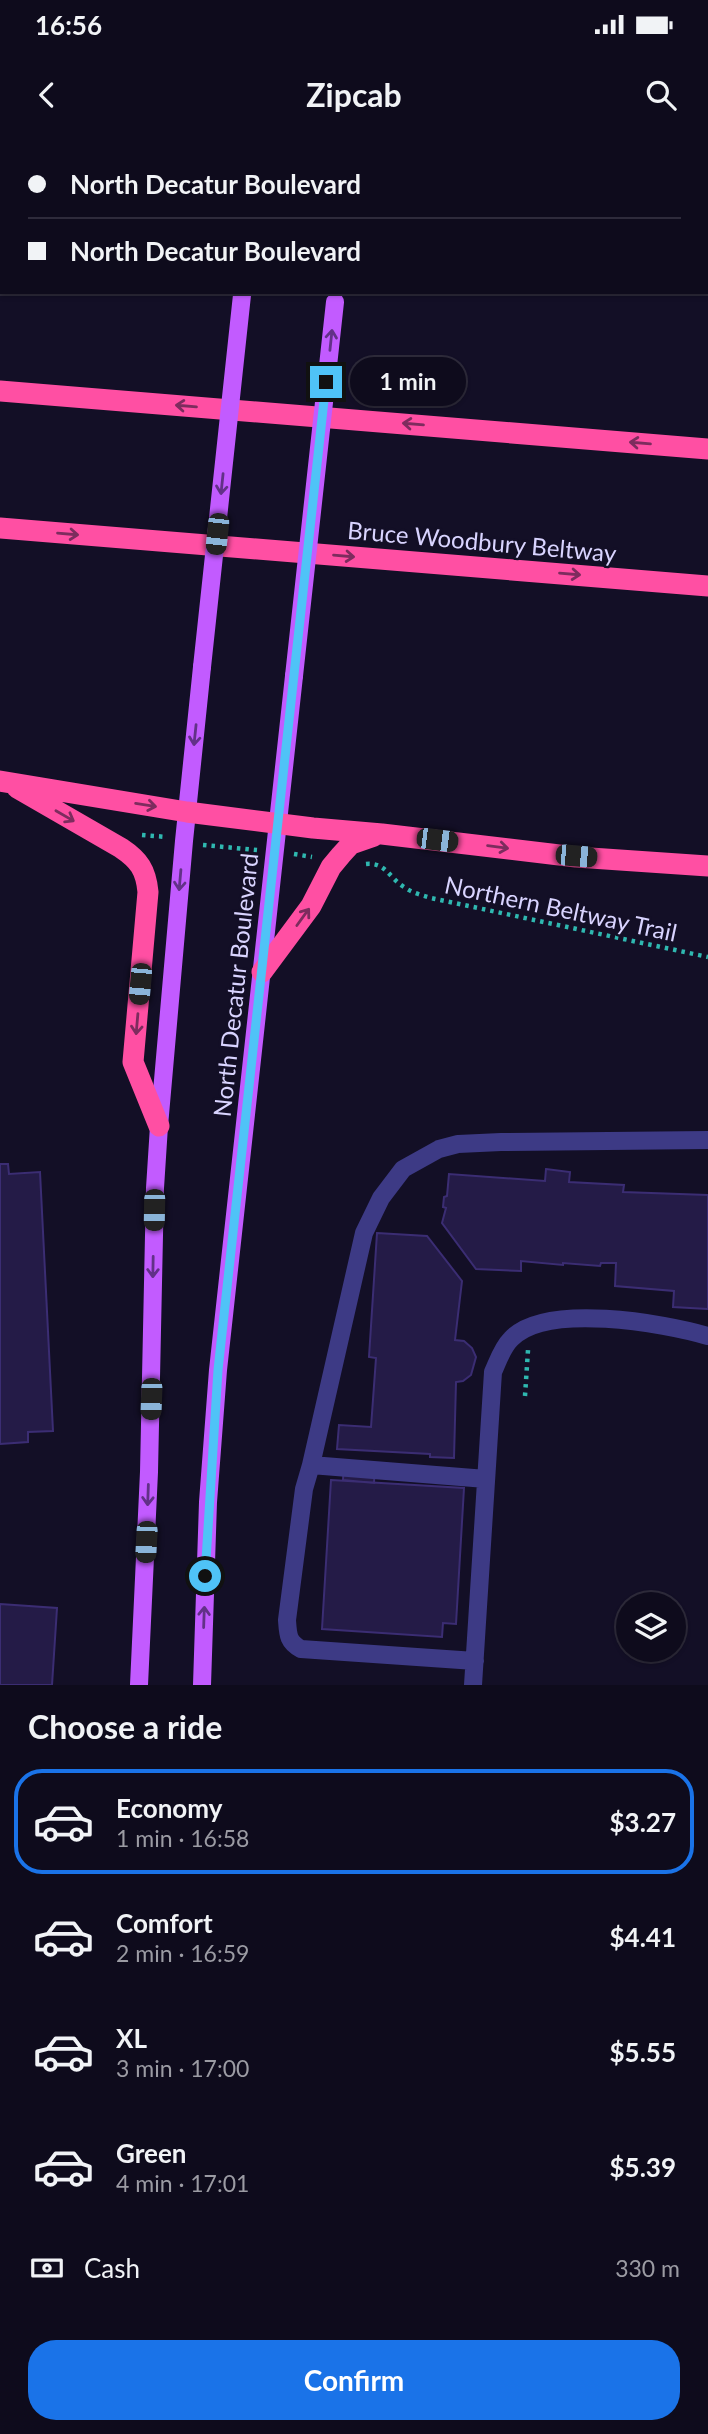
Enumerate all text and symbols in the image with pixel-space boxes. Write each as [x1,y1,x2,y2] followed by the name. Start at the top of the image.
[35,9,102,41] text: 16:56
[306,75,402,114] text: Zipcab
[28,76,66,114] icon: back
[642,76,680,114] icon: search
[70,168,361,200] text: North Decatur Boulevard
[70,235,361,267] text: North Decatur Boulevard
[325,329,338,352] one-way arrow
[350,358,466,406] callout: 1 min
[310,366,342,398] route end
[379,367,437,395] text: 1 min
[176,399,198,412] one-way arrow
[402,417,425,430] one-way arrow
[629,436,652,449] one-way arrow
[215,472,228,495] one-way arrow
[205,512,230,556] car
[346,515,618,567] street label: Bruce Woodbury Beltway
[56,528,79,541] one-way arrow
[332,550,354,563] one-way arrow
[559,568,581,581] one-way arrow
[188,723,201,746] one-way arrow
[134,799,157,812] one-way arrow
[55,809,75,823] one-way arrow
[415,827,460,853] car
[486,841,509,854] one-way arrow
[555,844,598,868] car
[207,852,263,1118] street label: North Decatur Boulevard
[173,868,186,890] one-way arrow
[442,869,680,947] street label: Northern Beltway Trail
[295,908,310,926] one-way arrow
[128,962,153,1006] car
[130,1013,143,1035] one-way arrow
[144,1189,165,1231] car
[146,1255,160,1278] one-way arrow
[140,1378,163,1420] car
[141,1483,154,1506] one-way arrow
[135,1520,158,1564] car
[189,1560,221,1592] route start
[616,1592,686,1662] map controls
[616,1592,686,1662] button: layers
[197,1606,210,1629] one-way arrow
[28,1707,222,1746] text: Choose a ride
[32,1790,95,1853] icon: car
[116,1792,222,1824] text: Economy
[610,1806,676,1838] text: $3.27
[116,1824,249,1852] text: 1 min · 16:58
[32,1905,95,1968] icon: car
[116,1907,213,1939] text: Comfort
[610,1921,676,1953] text: $4.41
[116,1939,249,1967] text: 2 min · 16:59
[32,2020,95,2083] icon: car
[116,2022,147,2054] text: XL
[610,2036,676,2068] text: $5.55
[116,2054,249,2082] text: 3 min · 17:00
[32,2135,95,2198] icon: car
[116,2137,186,2169] text: Green
[610,2151,676,2183] text: $5.39
[116,2169,249,2197] text: 4 min · 17:01
[28,2249,66,2287] icon: cash
[84,2252,140,2284] text: Cash
[615,2254,680,2282] text: 330 m
[28,2340,680,2420] button: Confirm

